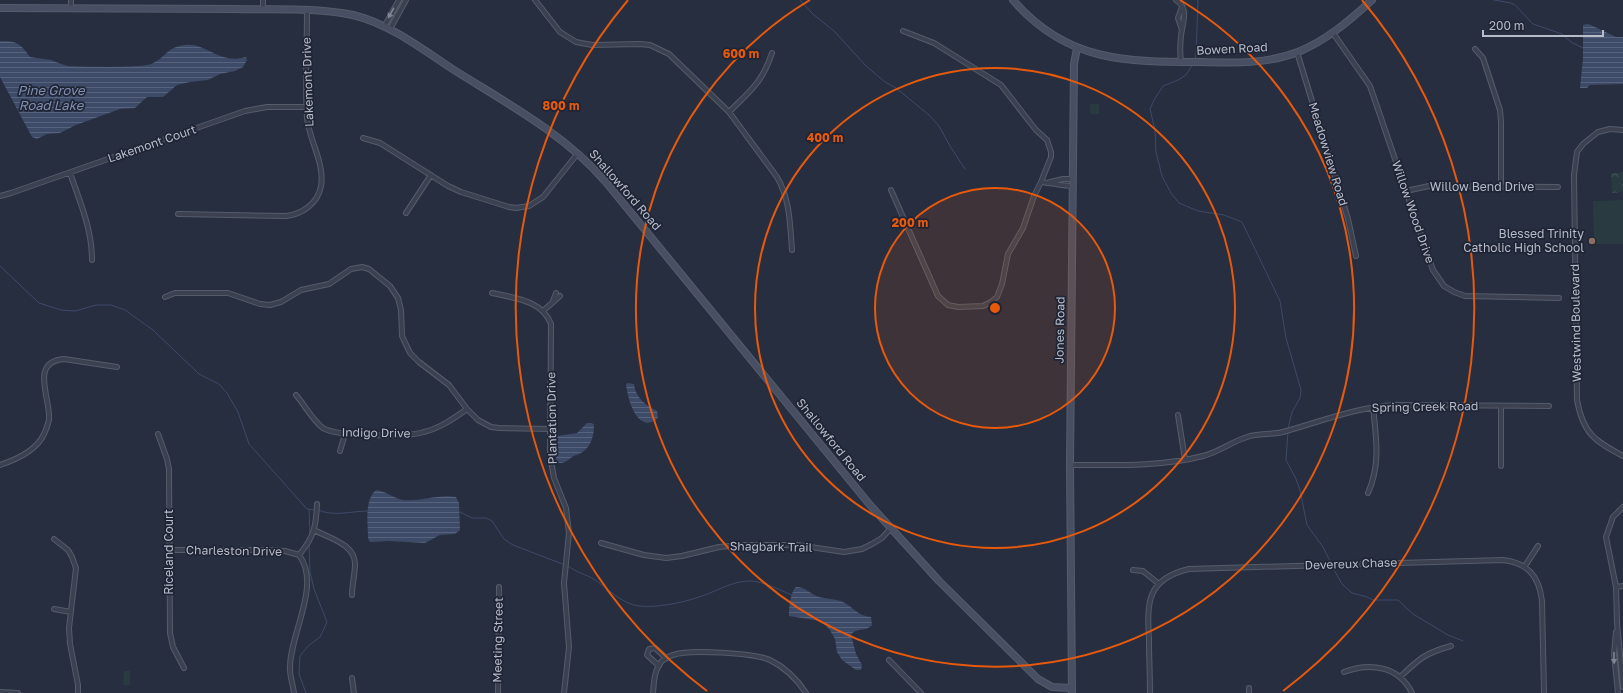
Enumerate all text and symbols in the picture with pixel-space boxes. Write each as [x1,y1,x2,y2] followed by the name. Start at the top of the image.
[388,7,395,19] one-way arrow
[1483,12,1603,38] scale bar
[1489,18,1524,33] text: 200 m
[298,37,317,127] street label: Lakemont Drive
[1196,39,1268,58] street label: Bowen Road
[723,46,759,61] text: 600 m
[18,82,86,113] water label: Pine Grove Road Lake
[543,98,579,113] text: 800 m
[1306,100,1351,207] street label: Meadowview Road
[106,121,198,166] street label: Lakemont Court
[807,130,843,145] text: 400 m
[586,146,665,233] street label: Shallowford Road
[1389,158,1438,265] street label: Willow Wood Drive
[1430,179,1534,194] street label: Willow Bend Drive
[892,215,928,230] text: 200 m
[1463,226,1584,255] place label: Blessed Trinity Catholic High School
[1587,236,1597,246] marker: Blessed Trinity Catholic High School
[1567,264,1584,382] street label: Westwind Boulevard
[1051,296,1068,364] street label: Jones Road
[988,301,1002,315] centre of rings
[543,372,560,464] street label: Plantation Drive
[793,395,869,484] street label: Shallowford Road
[1372,398,1478,415] street label: Spring Creek Road
[341,424,411,441] street label: Indigo Drive
[161,509,176,595] street label: Riceland Court
[730,538,813,555] street label: Shagbark Trail
[186,542,282,559] street label: Charleston Drive
[1304,554,1398,573] street label: Devereux Chase
[489,597,506,683] street label: Meeting Street
[1611,652,1618,664] one-way arrow

